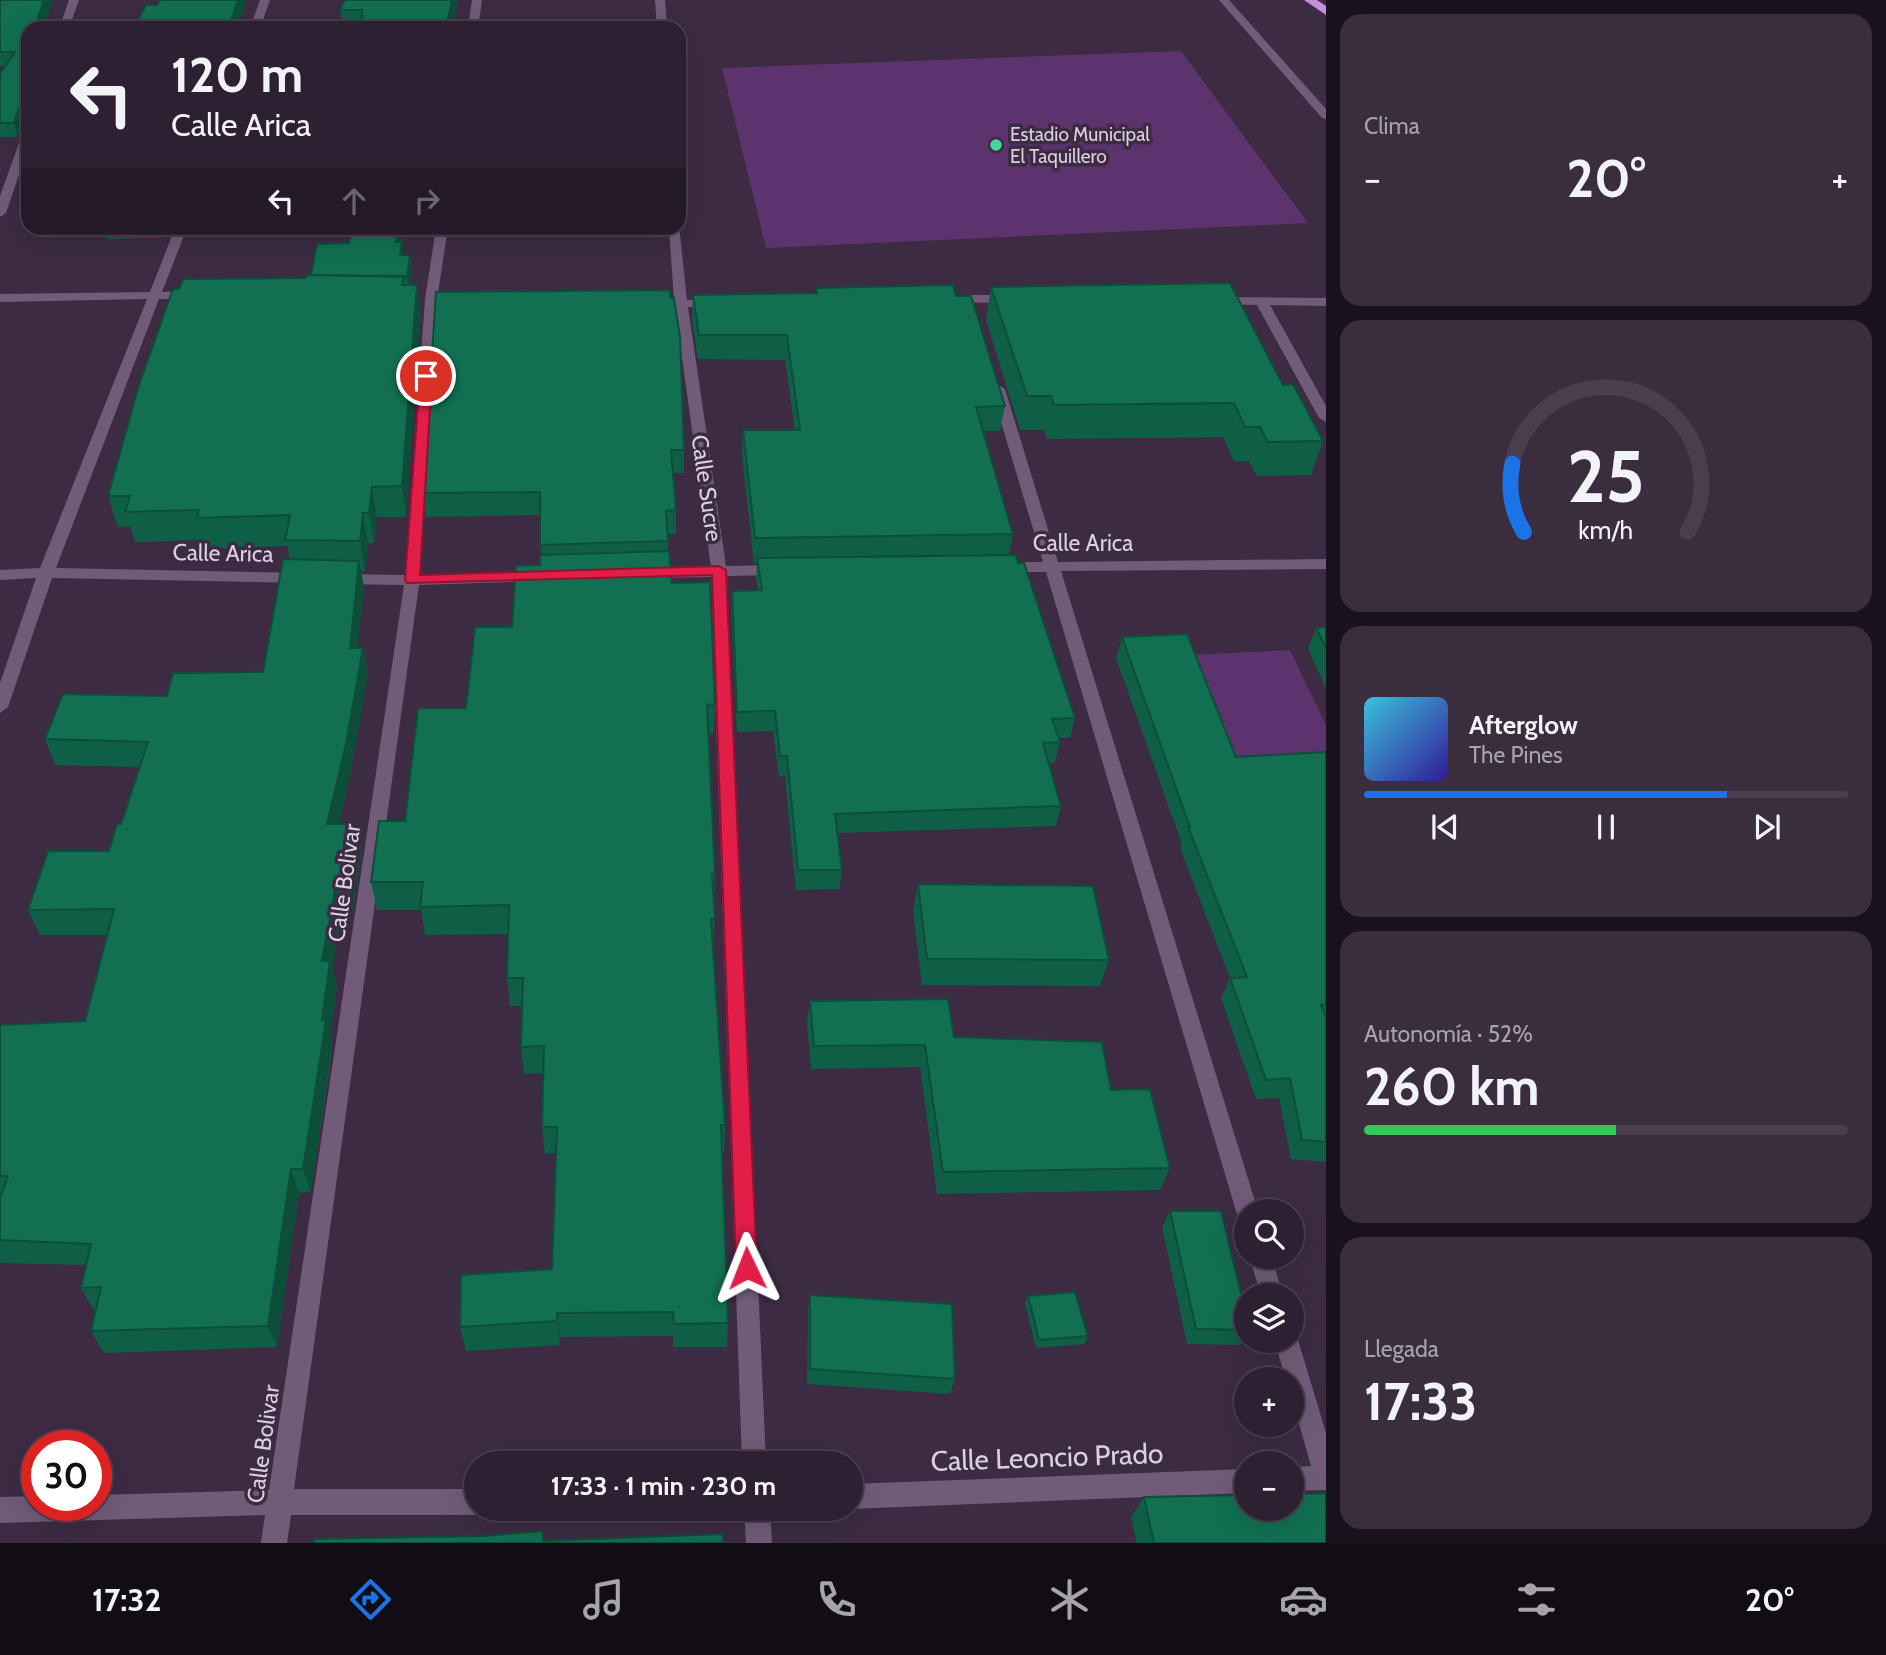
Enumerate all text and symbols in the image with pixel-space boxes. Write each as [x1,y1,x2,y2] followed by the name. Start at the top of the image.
[171,45,303,104] text: 120 m
[56,49,147,140] icon: left
[171,105,311,144] text: Calle Arica
[1364,112,1420,140] text: Clima
[1010,123,1150,168] place label: Estadio Municipal El Taquillero
[988,137,1004,153] marker: Estadio Municipal El Taquillero
[1566,147,1646,210] text: 20°
[1364,155,1381,202] text: −
[1831,155,1848,202] text: +
[262,182,300,220] icon: left
[335,182,373,220] icon: ahead
[408,182,446,220] icon: right
[396,346,456,406] pin
[407,357,445,395] icon: arrive
[1567,432,1645,520] text: 25
[686,433,728,543] street label: Calle Sucre
[1579,514,1633,544] text: km/h
[1033,529,1133,557] street label: Calle Arica
[172,538,274,568] street label: Calle Arica
[1469,709,1578,741] text: Afterglow
[1469,741,1563,769] text: The Pines
[1426,808,1464,846] icon: previous
[1587,808,1625,846] icon: pause
[1748,808,1786,846] icon: next
[322,821,366,944] street label: Calle Bolivar
[1364,1020,1533,1048] text: Autonomía · 52%
[1364,1055,1540,1118] text: 260 km
[1234,1199,1304,1521] map controls
[1234,1199,1304,1269] button: search
[710,1231,784,1305] position arrow
[1234,1283,1304,1353] button: layers
[1364,1335,1439,1363] text: Llegada
[1234,1367,1304,1437] button: +
[1364,1370,1477,1433] text: 17:33
[241,1382,285,1505] street label: Calle Bolivar
[21,1430,112,1521] speed limit sign: 30
[930,1436,1164,1478] street label: Calle Leoncio Prado
[1234,1451,1304,1521] button: −
[551,1470,776,1502] text: 17:33 · 1 min · 230 m
[346,1575,395,1624] icon: directions
[579,1575,628,1624] icon: music
[812,1575,861,1624] icon: phone
[1045,1575,1094,1624] icon: climate
[1279,1575,1328,1624] icon: car
[1512,1575,1561,1624] icon: filters
[92,1580,162,1619] text: 17:32
[1745,1580,1794,1619] text: 20°

